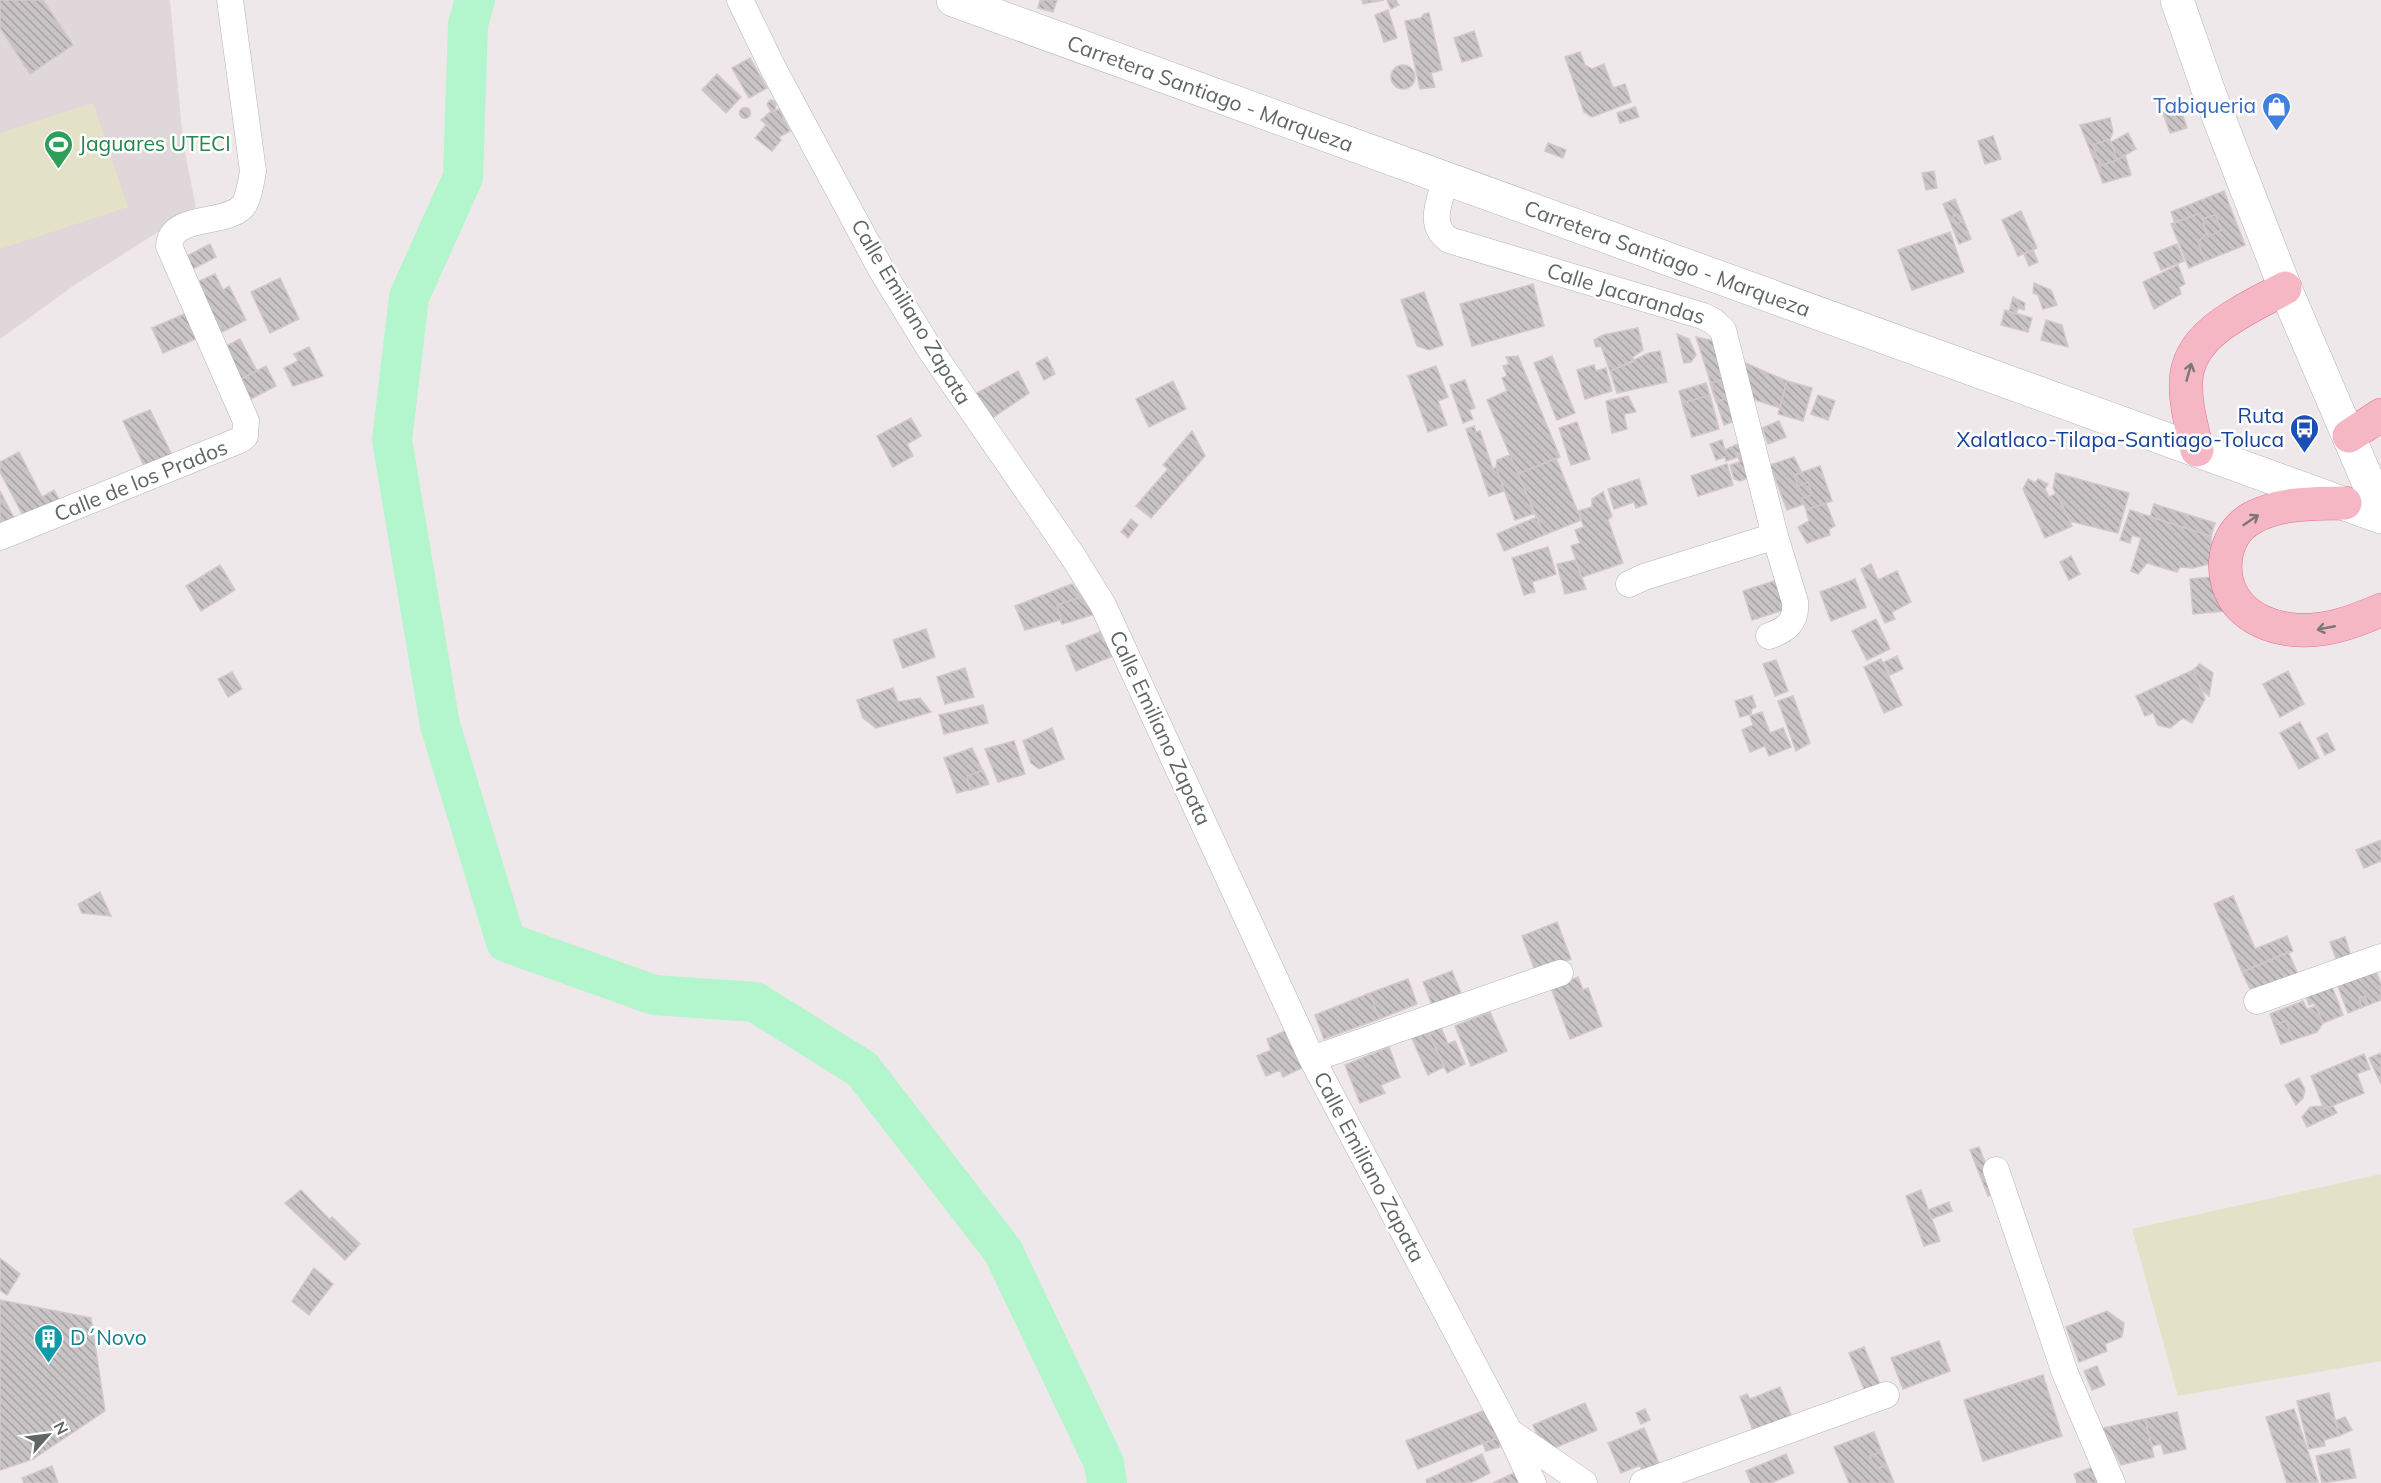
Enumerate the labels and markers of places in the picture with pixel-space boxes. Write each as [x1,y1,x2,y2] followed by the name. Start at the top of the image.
[2261,90,2293,132] shop icon: Tabiqueria
[2153,92,2256,118] place label: Tabiqueria
[42,128,74,170] sports icon: Jaguares UTECI
[79,130,231,156] place label: Jaguares UTECI
[1957,402,2284,452] place label: Ruta Xalatlaco-Tilapa-Santiago-Toluca
[2289,412,2321,454] bus stop icon: Ruta Xalatlaco-Tilapa-Santiago-Toluca
[33,1322,65,1364] building icon: D´Novo
[70,1324,147,1350] place label: D´Novo

